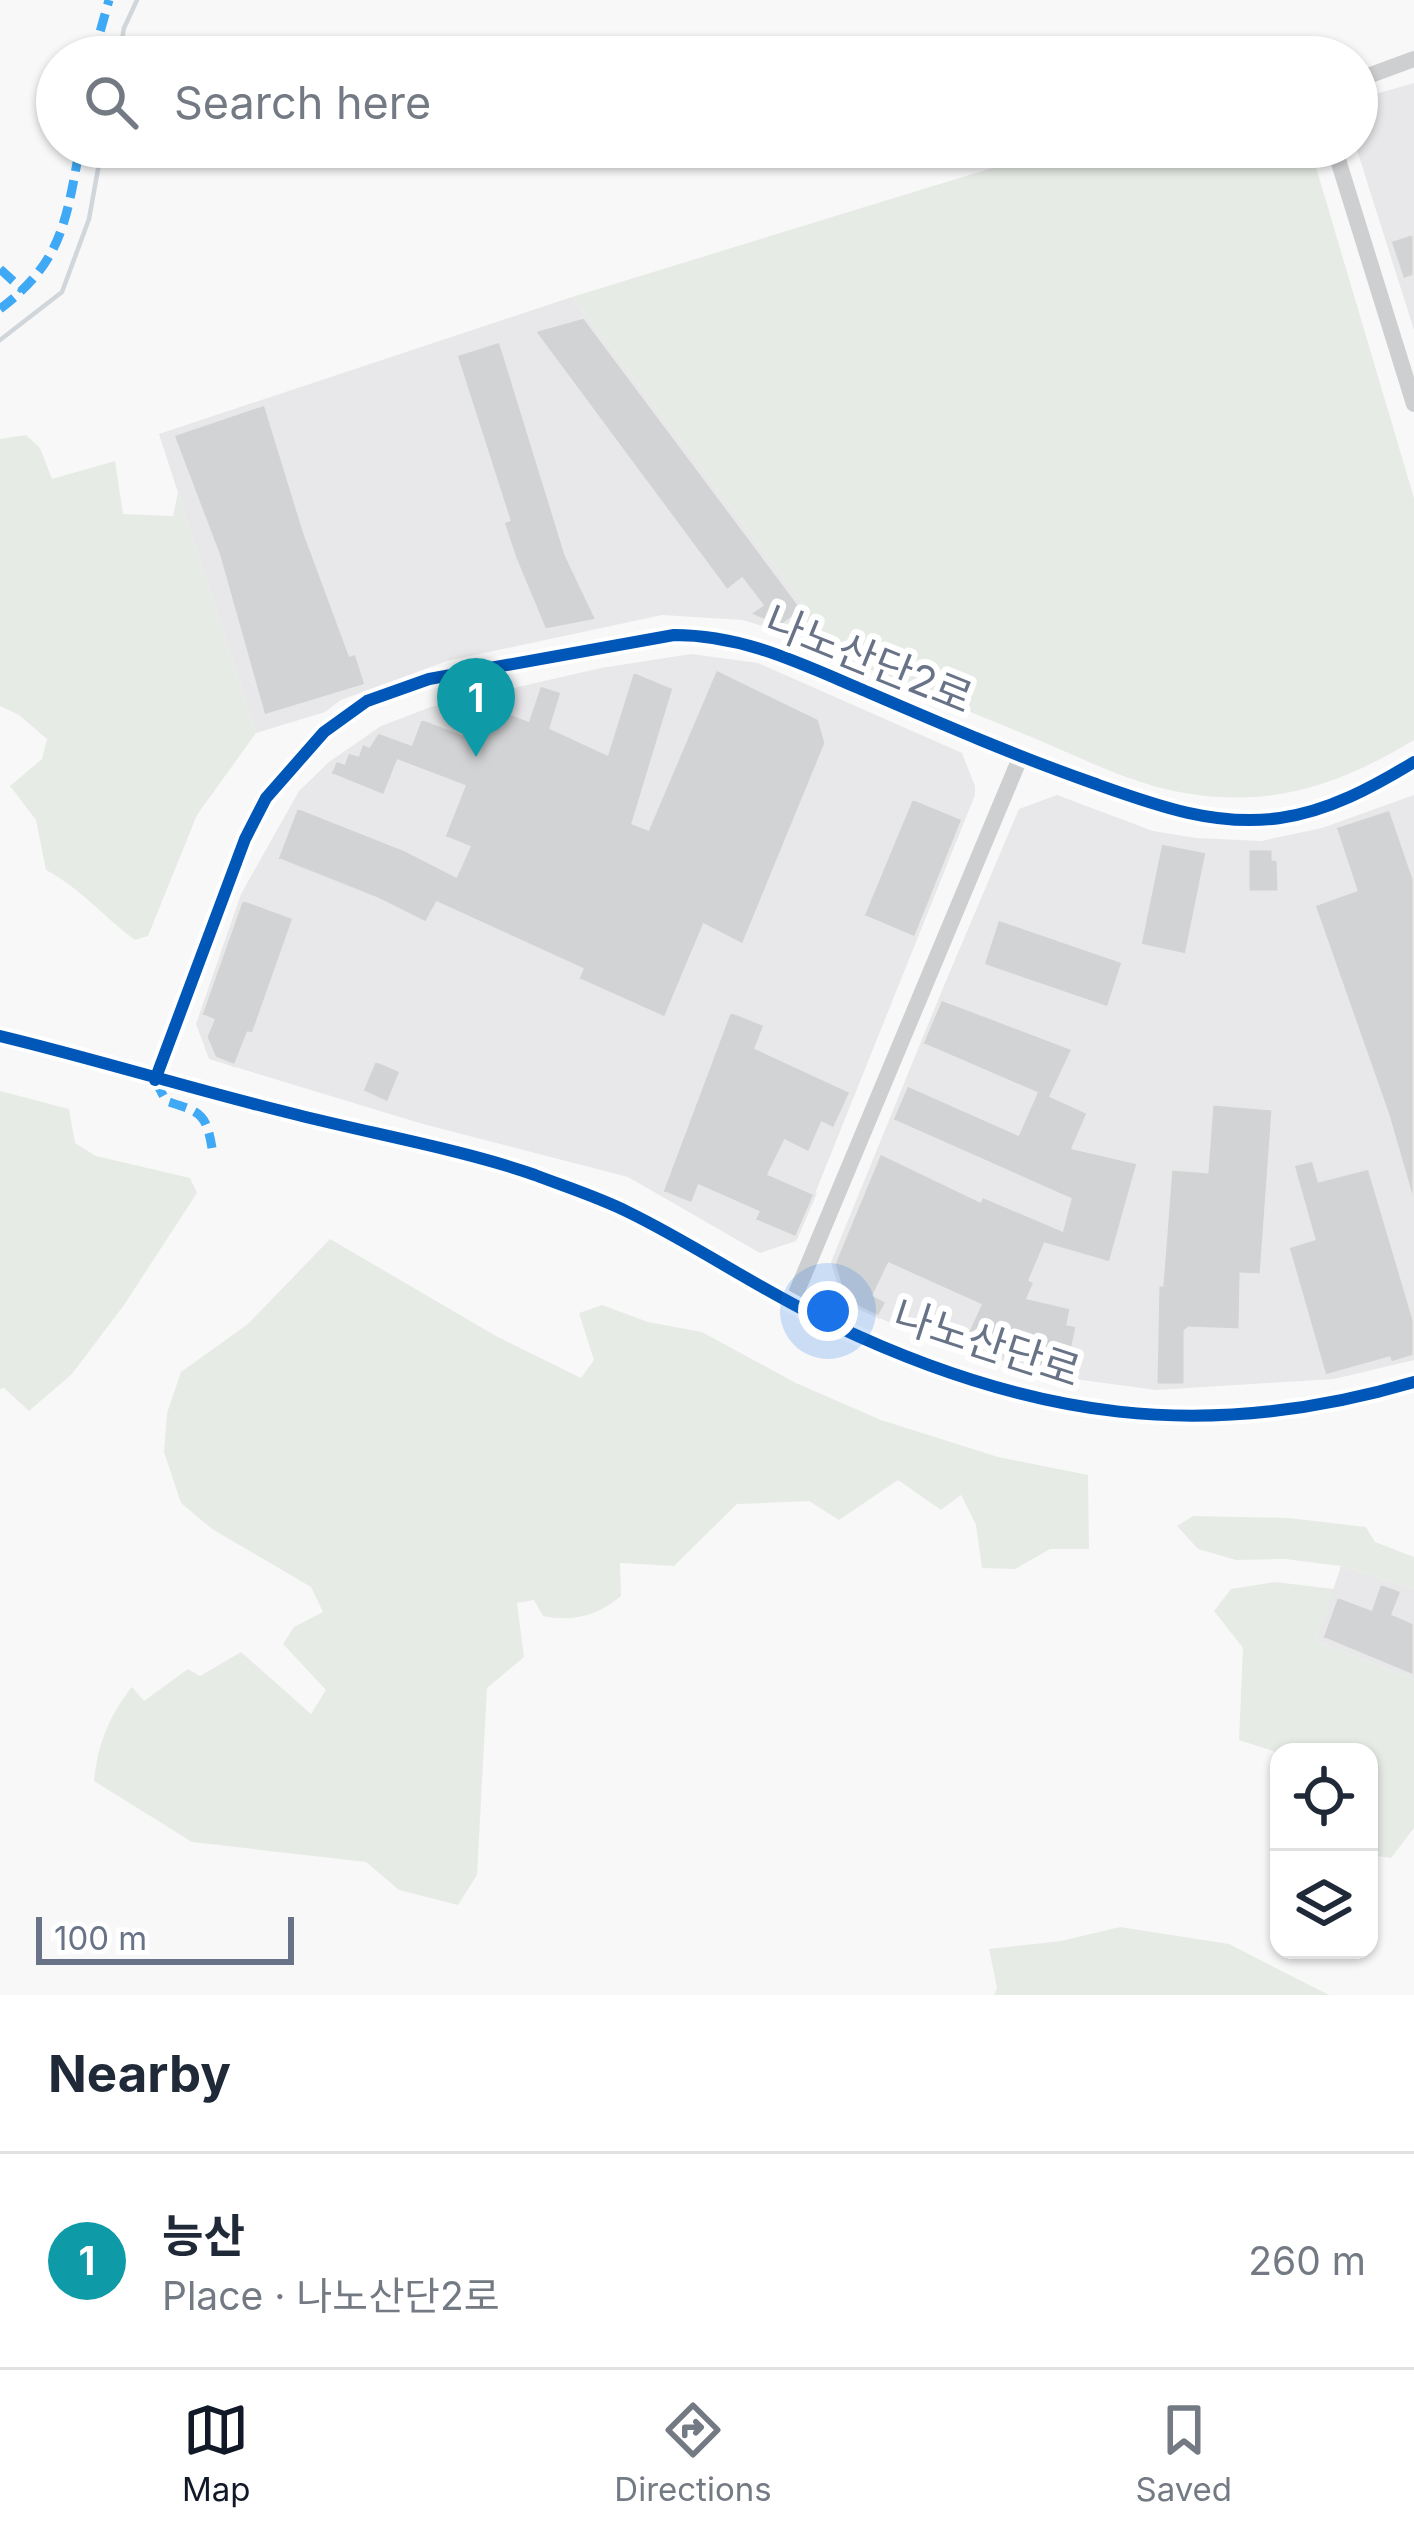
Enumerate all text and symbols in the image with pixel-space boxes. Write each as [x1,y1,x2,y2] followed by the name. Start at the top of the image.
[36,36,1378,168] search box
[78,69,144,135] icon: search
[174,75,431,130] text: Search here
[758,594,980,723] street label: 나노산단2로
[437,658,515,757] pin: 1
[798,1281,858,1341] your location
[887,1288,1087,1397] street label: 나노산단로
[1270,1743,1378,1959] map controls
[1270,1743,1378,1851] button: locate
[1270,1851,1378,1959] button: layers
[36,1911,294,1964] scale bar
[54,1918,147,1958] text: 100 m
[48,2043,231,2104] text: Nearby
[162,2208,245,2263] text: 능산
[79,2237,95,2284] text: 1
[1248,2237,1366,2284] text: 260 m
[162,2272,500,2319] text: Place · 나노산단2로
[182,2397,250,2509] tab: Map
[614,2397,772,2509] tab: Directions
[1135,2397,1232,2509] tab: Saved

